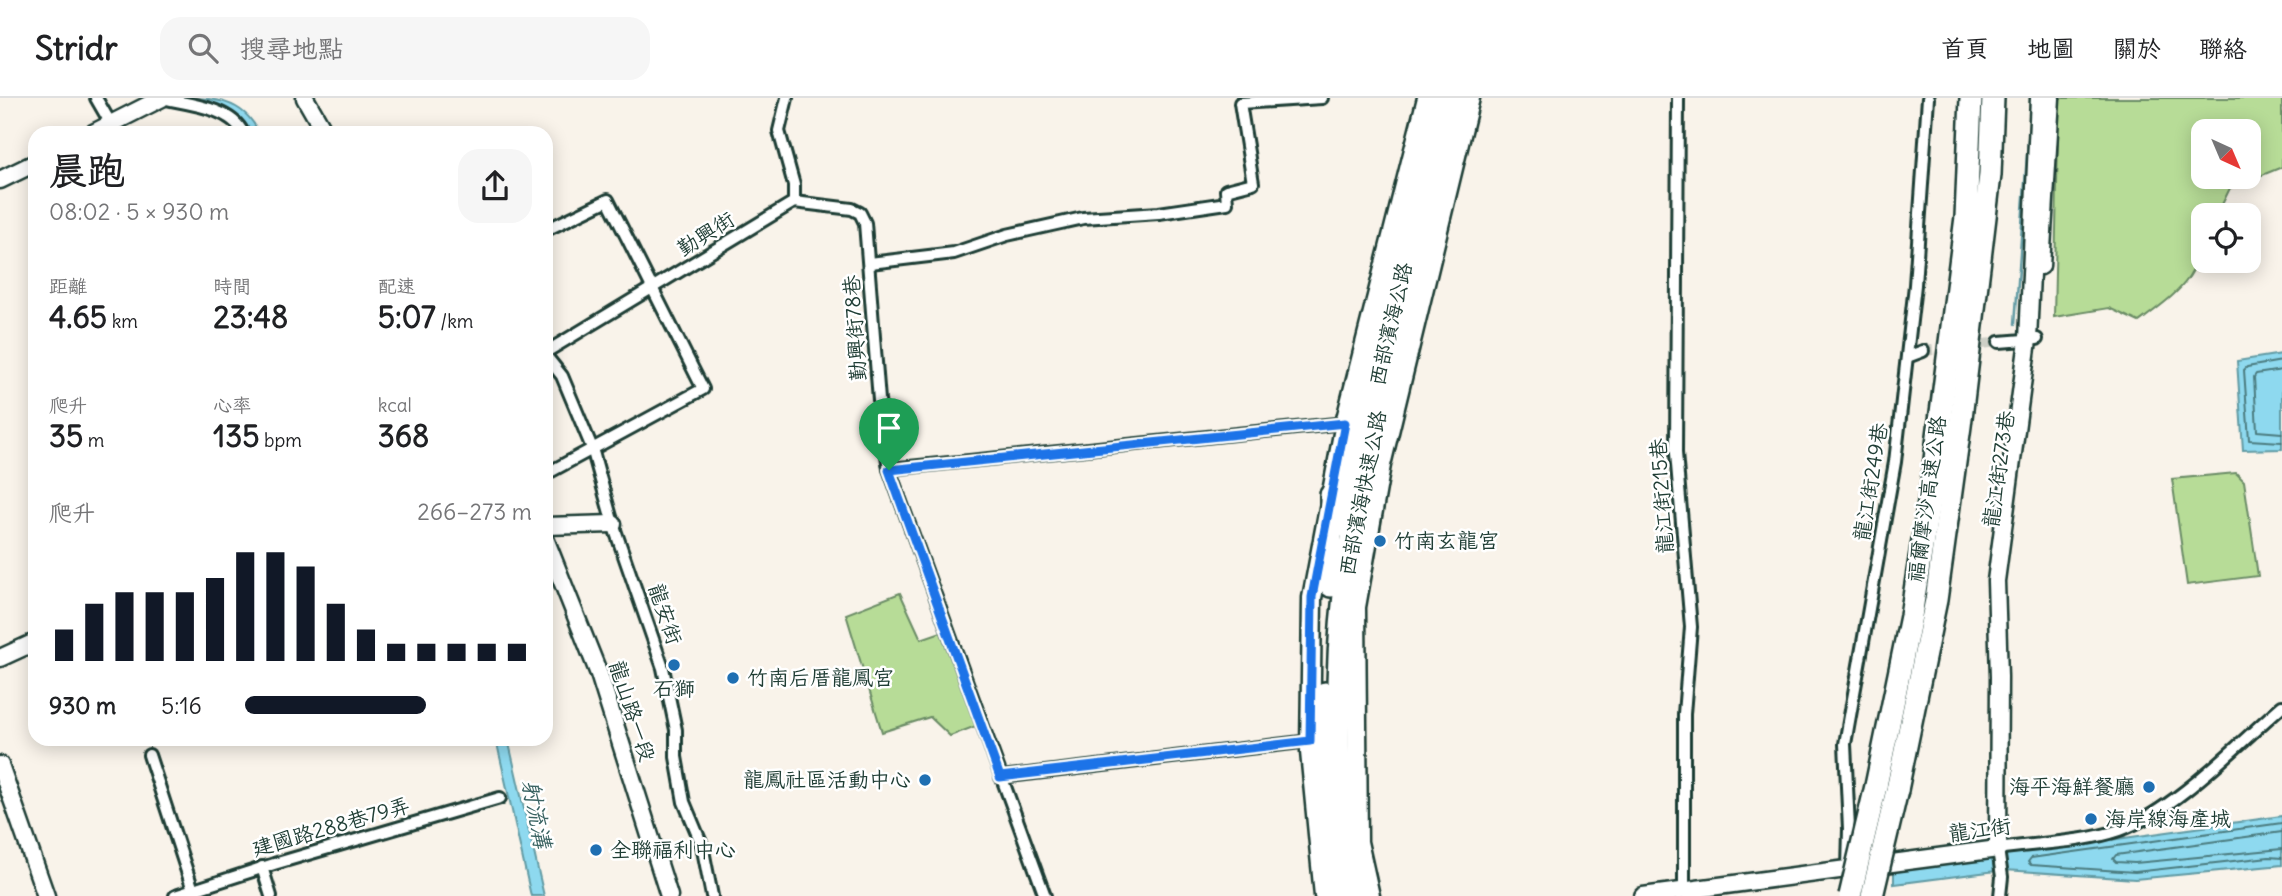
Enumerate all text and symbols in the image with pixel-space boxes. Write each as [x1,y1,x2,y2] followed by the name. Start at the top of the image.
[160,17,650,80] search box
[35,27,118,69] text: Stridr
[184,29,222,67] icon: search
[240,32,344,65] text: 搜尋地點
[1941,33,1989,63] text: 首頁
[2027,33,2075,63] text: 地圖
[2113,33,2161,63] text: 關於
[2199,33,2247,63] text: 聯絡
[2191,119,2261,189] north arrow
[2191,119,2261,273] map controls
[49,147,125,194] text: 晨跑
[458,149,532,223] button: share
[49,197,229,226] text: 08:02 · 5 × 930 m
[2191,203,2261,273] button: locate
[672,205,740,262] street label: 勤興街
[1363,259,1418,388] street label: 西部濱海公路
[49,274,87,298] text: 距離
[213,274,251,298] text: 時間
[378,274,416,298] text: 配速
[837,274,872,382] street label: 勤興街78巷
[49,298,107,336] text: 4.65
[213,298,288,336] text: 23:48
[378,298,436,336] text: 5:07
[107,309,138,333] text: km
[436,309,474,333] text: /km
[49,393,87,417] text: 爬升
[213,393,251,417] text: 心率
[378,393,412,417] text: kcal
[859,398,919,470] pin
[1333,408,1392,578] street label: 西部濱海快速公路
[870,409,908,447] icon: arrive
[1977,409,2020,529] street label: 龍江街273巷
[1901,414,1952,584] street label: 福爾摩沙高速公路
[49,417,83,455] text: 35
[213,417,260,455] text: 135
[378,417,429,455] text: 368
[1848,421,1893,543] street label: 龍江街249巷
[83,428,104,452] text: m
[260,428,302,452] text: bpm
[1644,437,1679,555] street label: 龍江街215巷
[417,497,532,526] text: 266–273 m
[49,498,95,527] text: 爬升
[1394,527,1499,554] place label: 竹南玄龍宮
[1372,533,1388,549] marker: 竹南玄龍宮
[642,580,688,648] street label: 龍安街
[603,657,662,765] street label: 龍山路一段
[666,657,682,673] marker: 石獅
[747,664,894,691] place label: 竹南后厝龍鳳宮
[725,670,741,686] marker: 竹南后厝龍鳳宮
[653,675,695,702] place label: 石獅
[49,691,116,720] text: 930 m
[161,691,202,720] text: 5:16
[743,766,911,793] place label: 龍鳳社區活動中心
[917,772,933,788] marker: 龍鳳社區活動中心
[2009,773,2135,800] place label: 海平海鮮餐廳
[517,777,559,853] water label: 射流溝
[2141,779,2157,795] marker: 海平海鮮餐廳
[249,791,413,862] street label: 建國路288巷79弄
[2105,805,2231,832] place label: 海岸線海產城
[2083,811,2099,827] marker: 海岸線海產城
[1947,812,2013,847] street label: 龍江街
[610,836,736,863] place label: 全聯福利中心
[588,842,604,858] marker: 全聯福利中心

